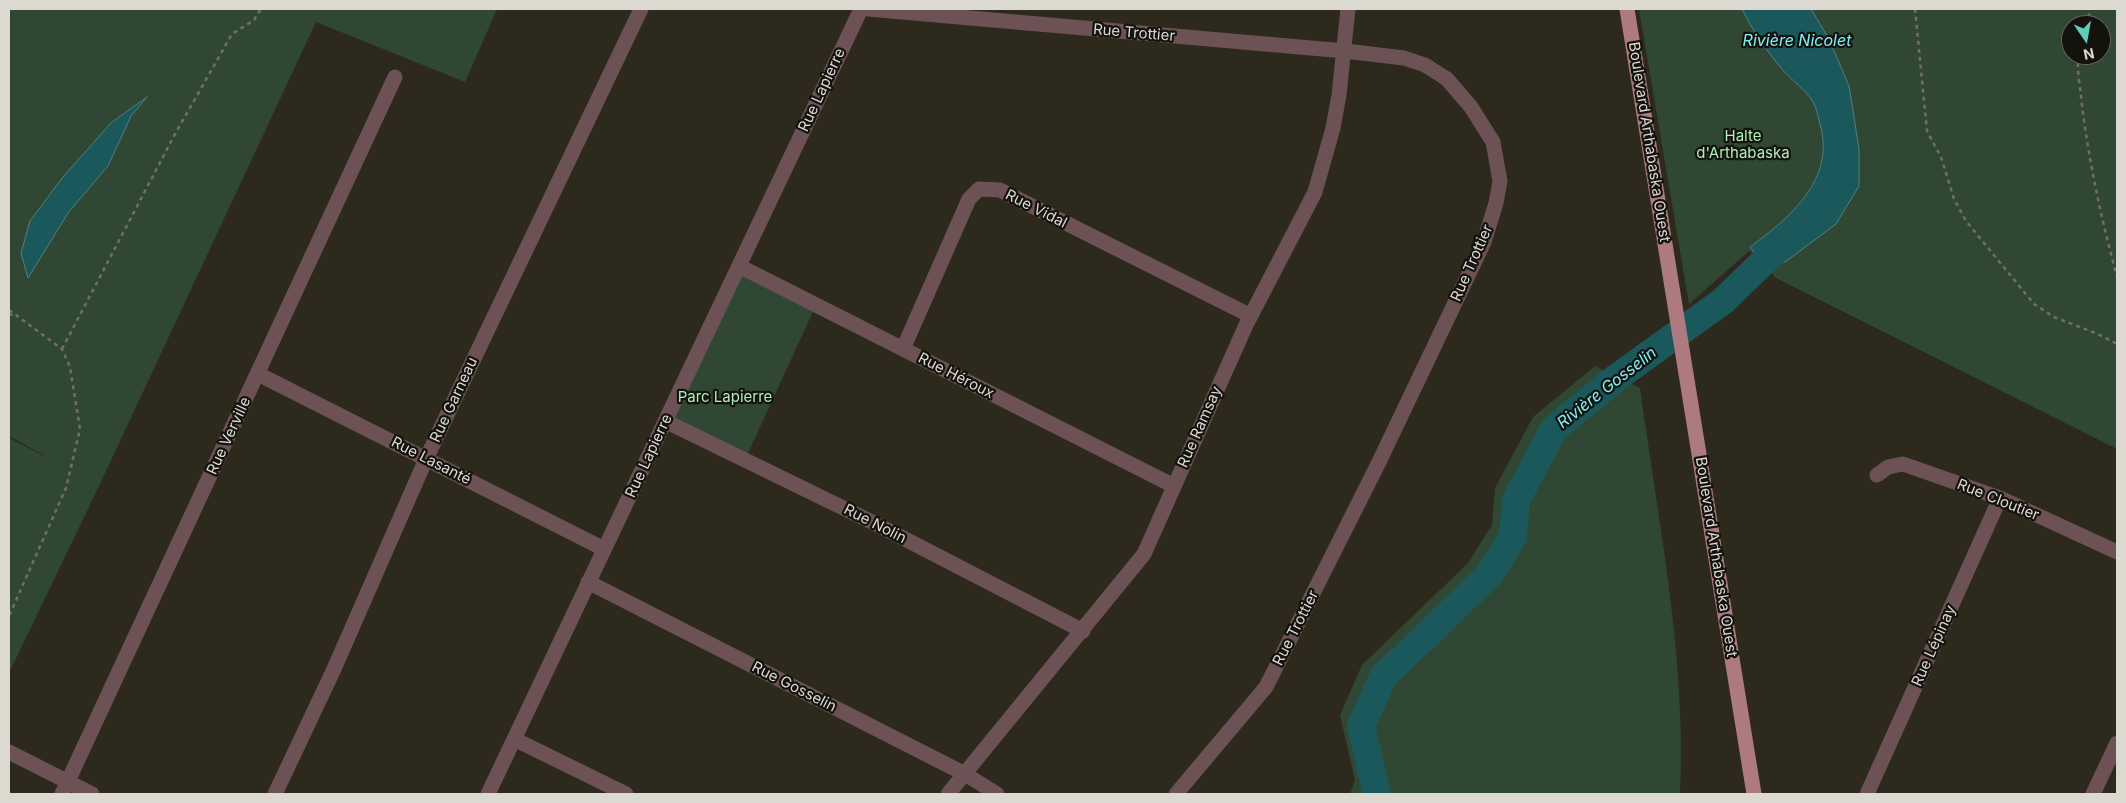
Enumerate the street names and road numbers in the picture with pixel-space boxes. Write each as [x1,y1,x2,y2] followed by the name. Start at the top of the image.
[1092,20,1176,46] street label: Rue Trottier
[1624,41,1674,243] street label: Boulevard Arthabaska Ouest
[795,45,849,135] street label: Rue Lapierre
[1002,186,1070,232] street label: Rue Vidal
[1447,222,1497,304] street label: Rue Trottier
[915,349,997,403] street label: Rue Héroux
[426,354,482,446] street label: Rue Garneau
[1174,384,1226,470] street label: Rue Ramsay
[203,394,255,478] street label: Rue Verville
[622,411,676,501] street label: Rue Lapierre
[388,433,474,489] street label: Rue Lasanté
[1691,456,1741,658] street label: Boulevard Arthabaska Ouest
[1954,475,2042,525] street label: Rue Cloutier
[841,501,909,547] street label: Rue Nolin
[1269,587,1323,669] street label: Rue Trottier
[1908,603,1960,689] street label: Rue Lépinay
[749,658,839,716] street label: Rue Gosselin

